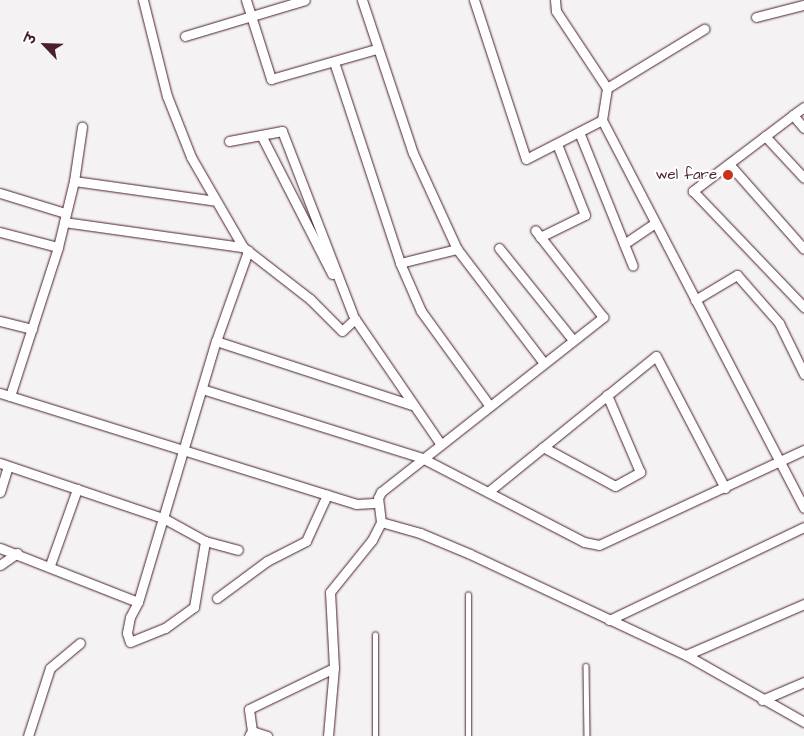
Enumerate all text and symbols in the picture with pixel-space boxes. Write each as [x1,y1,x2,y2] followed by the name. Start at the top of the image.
[20,20,70,70] north arrow
[20,31,42,47] text: उ
[655,166,717,184] place label: wel fare
[721,168,735,182] marker: wel fare

